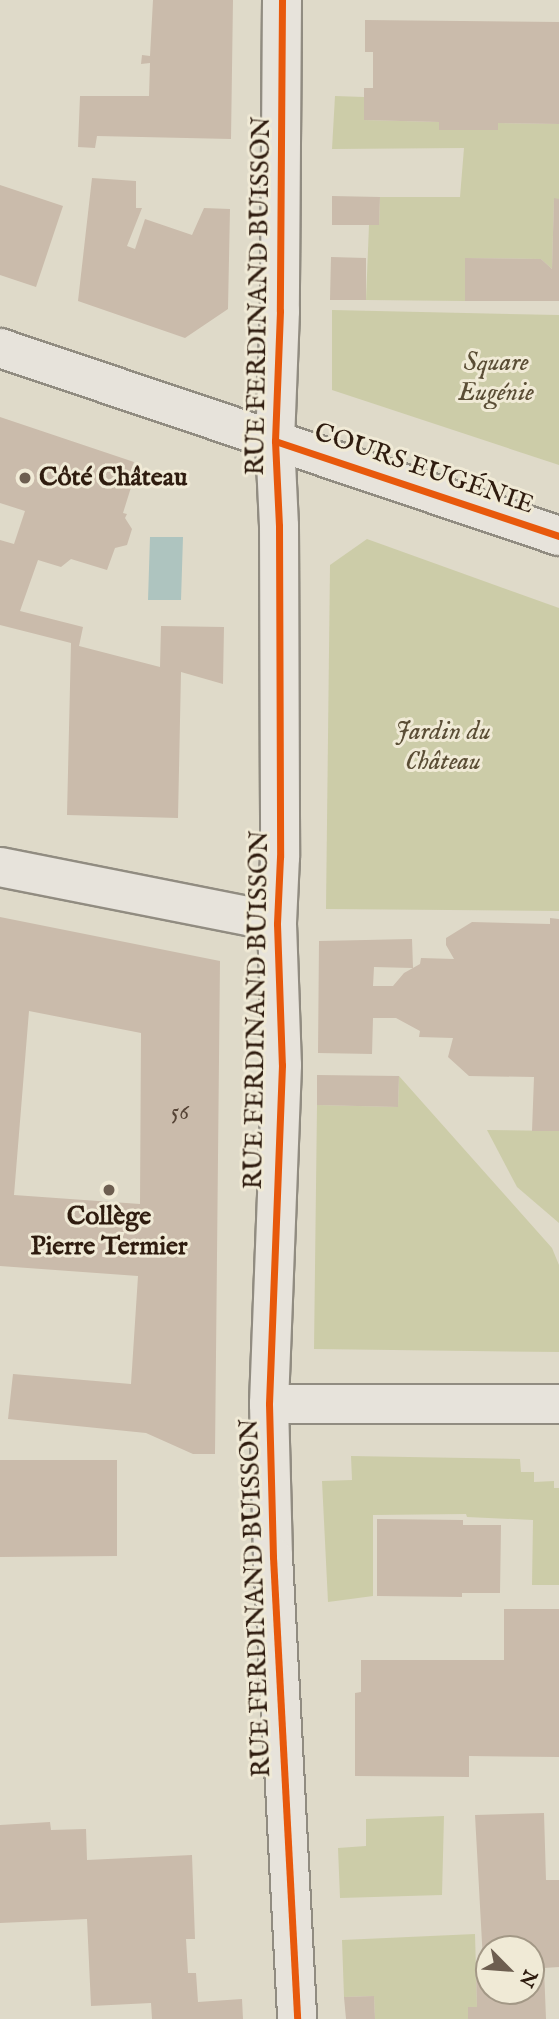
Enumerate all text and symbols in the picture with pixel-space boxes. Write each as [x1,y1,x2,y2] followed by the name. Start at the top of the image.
[240,116,278,476] street label: RUE FERDINAND BUISSON
[458,347,534,408] park label: Square Eugénie
[310,417,538,521] street label: COURS EUGÉNIE
[39,462,187,494] place label: Côté Château
[17,470,33,486] marker: Côté Château
[395,716,491,778] park label: Jardin du Château
[238,830,276,1190] street label: RUE FERDINAND BUISSON
[171,1099,189,1127] house number: 56
[101,1182,117,1198] marker: Collège Pierre Termier
[30,1201,188,1262] place label: Collège Pierre Termier
[234,1418,278,1778] street label: RUE FERDINAND BUISSON
[475,1935,545,2005] north arrow
[513,1965,542,1991] text: N

